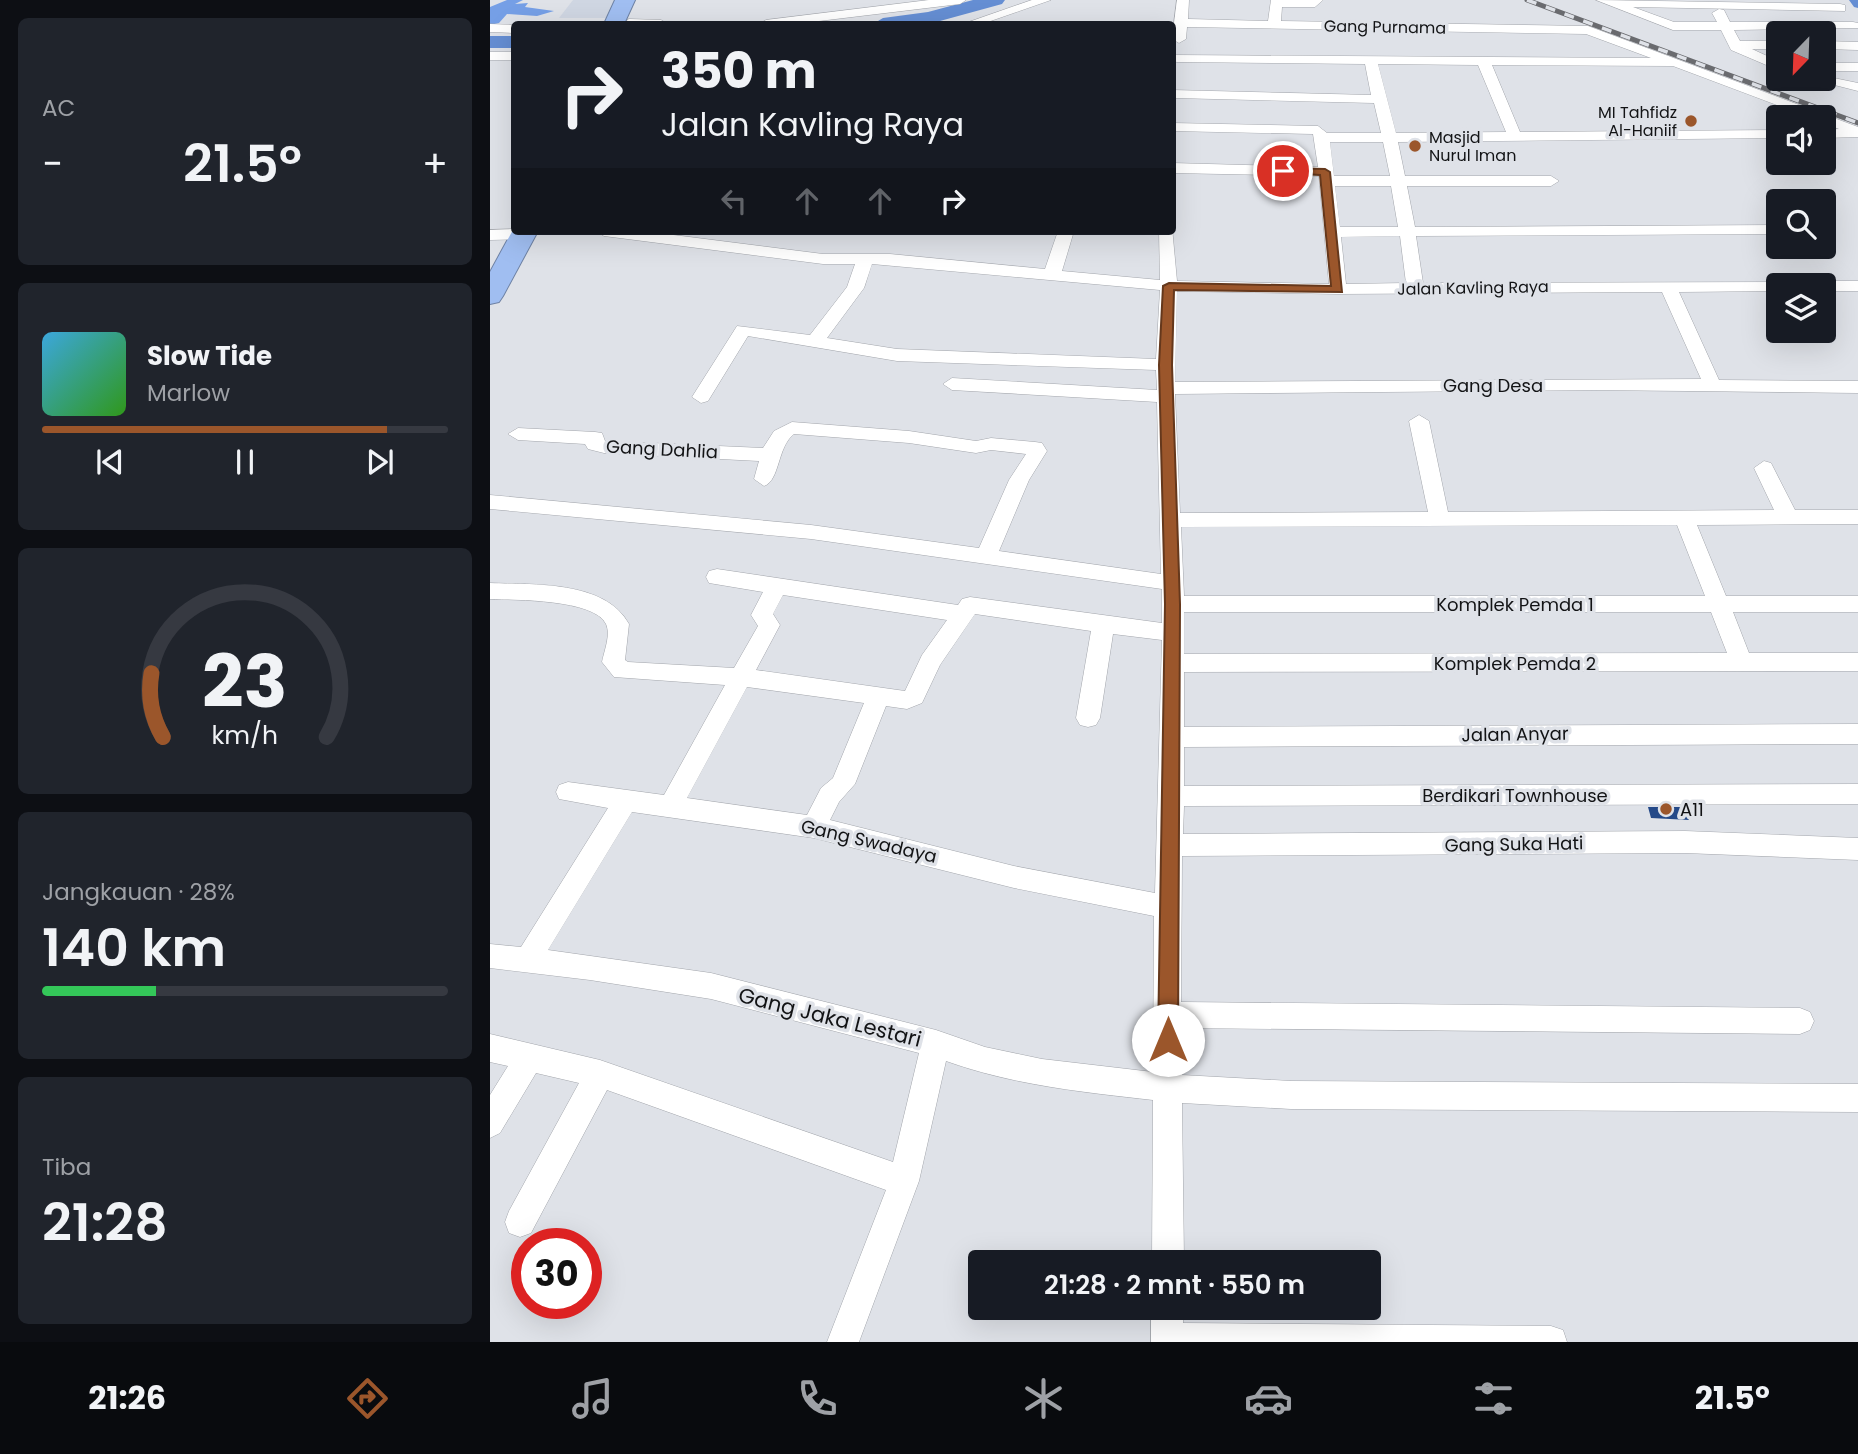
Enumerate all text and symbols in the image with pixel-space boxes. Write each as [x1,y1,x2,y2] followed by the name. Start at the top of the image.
[1324,14,1446,40] street label: Gang Purnama
[1766,21,1836,91] north arrow
[1766,21,1836,343] map controls
[661,37,817,105] text: 350 m
[546,49,637,140] icon: right
[42,92,75,124] text: AC
[1598,101,1677,142] place label: MI Tahfidz Al-Haniif
[661,102,964,147] text: Jalan Kavling Raya
[1766,105,1836,175] button: sound
[1683,113,1699,129] marker: MI Tahfidz Al-Haniif
[1429,126,1516,167] place label: Masjid Nurul Iman
[183,127,302,200] text: 21.5°
[42,137,63,190] text: −
[422,137,448,190] text: +
[1407,138,1423,154] marker: Masjid Nurul Iman
[1253,141,1313,201] pin
[1264,152,1302,190] icon: arrive
[715,182,753,220] icon: left
[788,182,826,220] icon: ahead
[861,182,899,220] icon: ahead
[934,182,972,220] icon: right
[1766,189,1836,259] button: search
[1766,273,1836,343] button: layers
[1397,275,1549,301] street label: Jalan Kavling Raya
[147,338,272,374] text: Slow Tide
[1443,373,1543,398] street label: Gang Desa
[147,377,230,409] text: Marlow
[605,434,719,464] street label: Gang Dahlia
[91,443,129,481] icon: previous
[226,443,264,481] icon: pause
[361,443,399,481] icon: next
[1436,592,1594,617] street label: Komplek Pemda 1
[202,631,288,732] text: 23
[1434,651,1596,676] street label: Komplek Pemda 2
[212,718,278,753] text: km/h
[1461,721,1569,747] street label: Jalan Anyar
[1422,783,1608,808] street label: Berdikari Townhouse
[1680,797,1704,822] place label: A11
[1658,801,1674,817] marker: A11
[799,813,939,869] street label: Gang Swadaya
[1444,830,1584,858] street label: Gang Suka Hati
[42,876,235,908] text: Jangkauan · 28%
[42,911,226,984] text: 140 km
[735,980,925,1054] street label: Gang Jaka Lestari
[1131,1003,1205,1077] position arrow
[42,1151,91,1183] text: Tiba
[42,1186,168,1259] text: 21:28
[511,1228,602,1319] speed limit sign: 30
[1044,1267,1305,1303] text: 21:28 · 2 mnt · 550 m
[343,1374,392,1423] icon: directions
[568,1374,617,1423] icon: music
[793,1374,842,1423] icon: phone
[1019,1374,1068,1423] icon: climate
[1244,1374,1293,1423] icon: car
[1469,1374,1518,1423] icon: filters
[88,1375,166,1420] text: 21:26
[1695,1375,1770,1420] text: 21.5°

